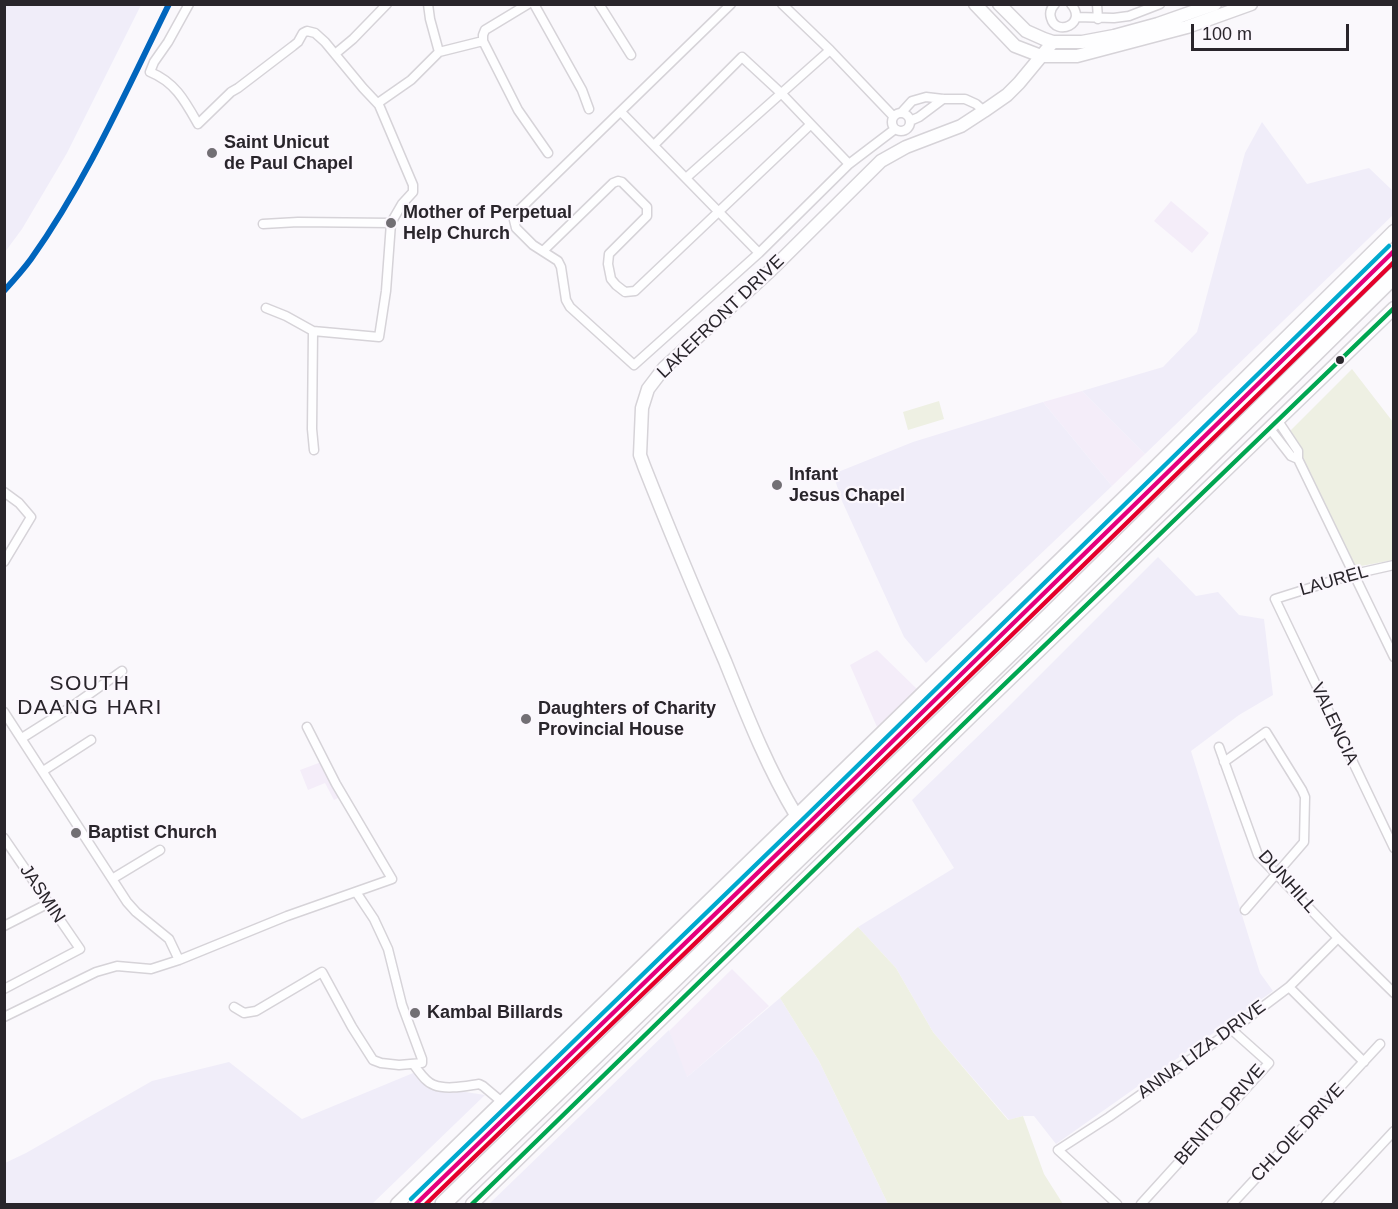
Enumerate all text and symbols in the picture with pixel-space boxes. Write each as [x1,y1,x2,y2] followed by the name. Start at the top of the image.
[1194,12,1352,50] scale bar
[1202,24,1252,44] text: 100 m
[224,132,353,174] place label: Saint Unicut de Paul Chapel
[205,146,219,160] marker: Saint Unicut de Paul Chapel
[403,202,572,244] place label: Mother of Perpetual Help Church
[384,216,398,230] marker: Mother of Perpetual Help Church
[653,251,789,383] street label: LAKEFRONT DRIVE
[1334,354,1346,366] unlabelled marker
[789,464,905,506] place label: Infant Jesus Chapel
[770,478,784,492] marker: Infant Jesus Chapel
[1297,561,1371,601] street label: LAUREL
[17,671,163,721] district label: SOUTH DAANG HARI
[1306,680,1362,768] street label: VALENCIA
[538,698,716,740] place label: Daughters of Charity Provincial House
[519,712,533,726] marker: Daughters of Charity Provincial House
[88,822,217,844] place label: Baptist Church
[69,826,83,840] marker: Baptist Church
[1253,846,1321,918] street label: DUNHILL
[15,861,69,927] street label: JASMIN
[1134,996,1270,1104] street label: ANNA LIZA DRIVE
[427,1002,563,1024] place label: Kambal Billards
[408,1006,422,1020] marker: Kambal Billards
[1170,1060,1270,1170] street label: BENITO DRIVE
[1247,1079,1349,1187] street label: CHLOIE DRIVE

